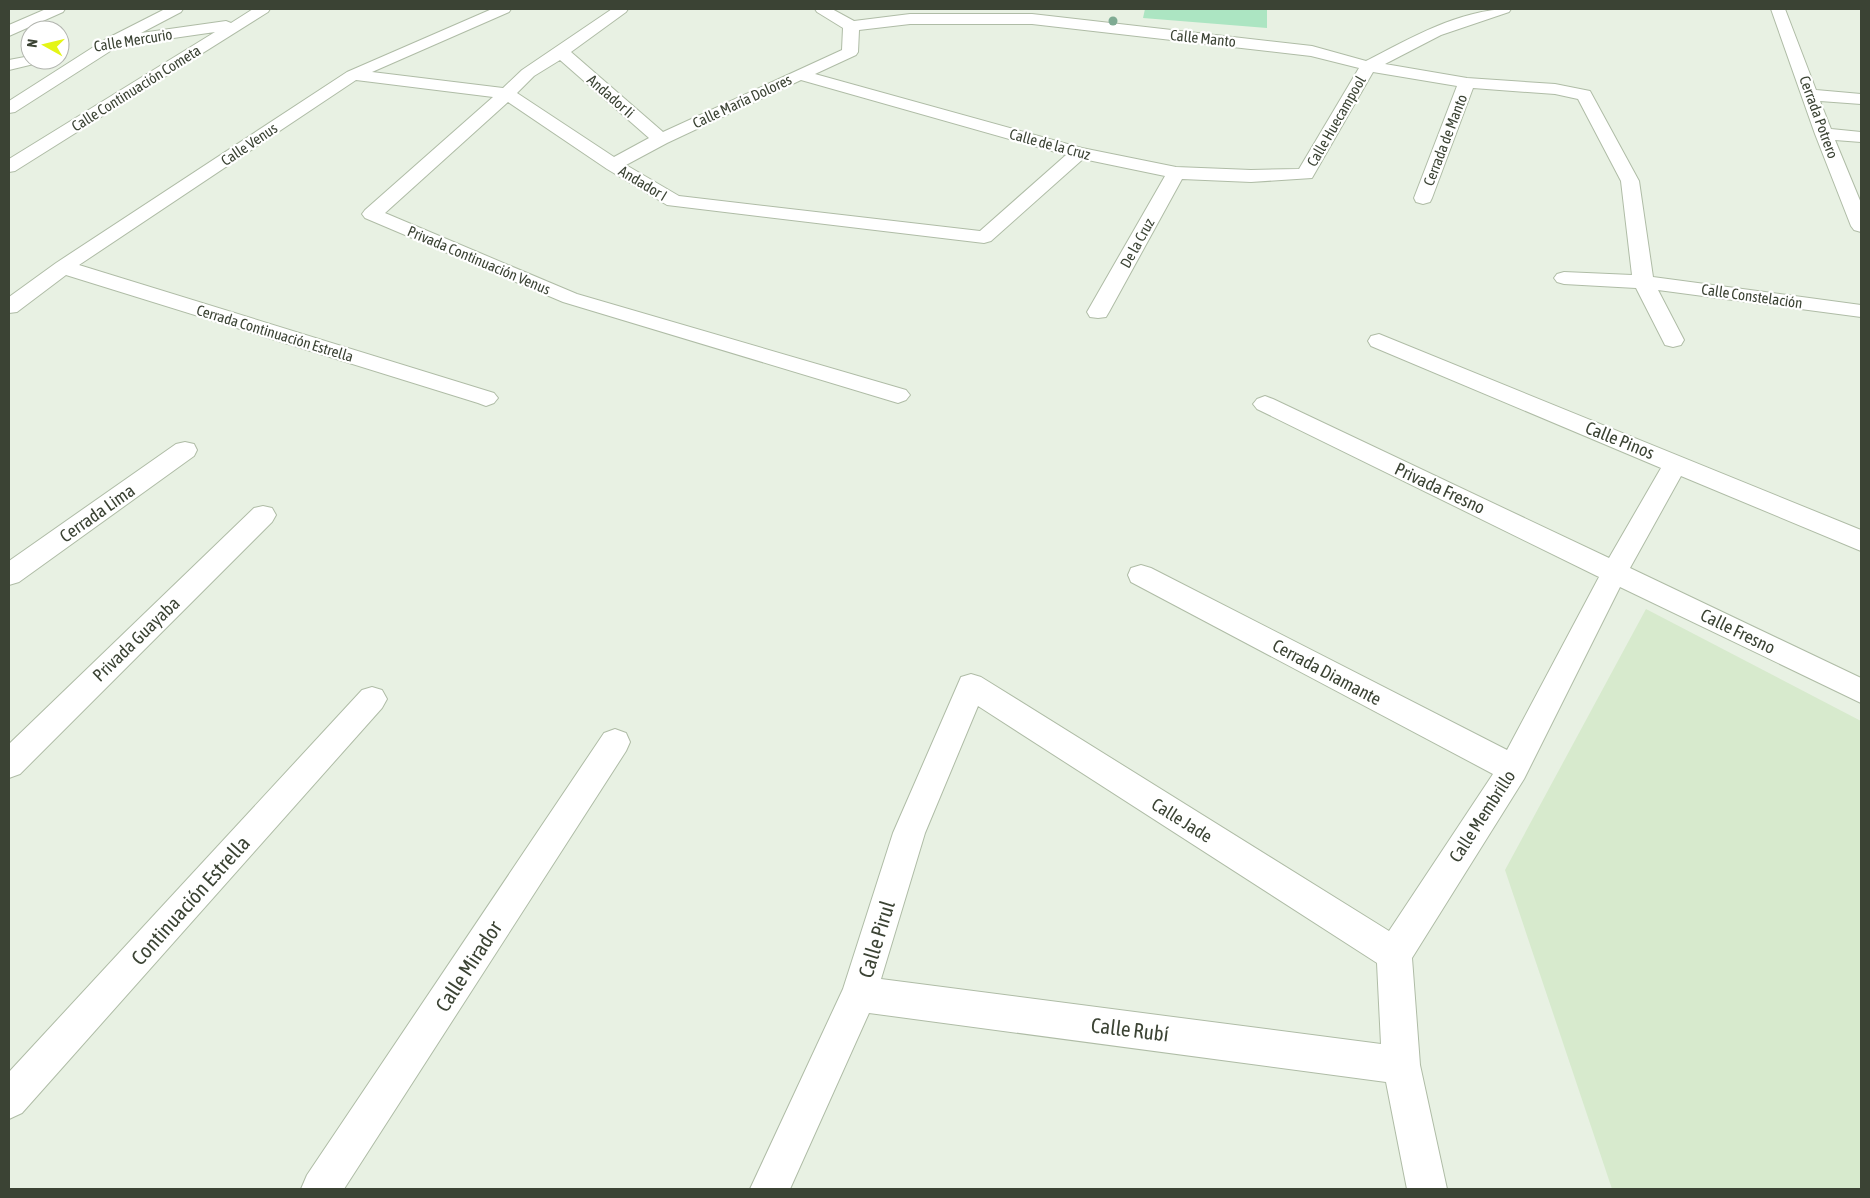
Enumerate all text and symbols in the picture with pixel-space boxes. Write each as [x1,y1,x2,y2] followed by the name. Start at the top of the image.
[20,20,70,70] north arrow
[92,25,174,55] street label: Calle Mercurio
[1169,26,1237,50] street label: Calle Manto
[24,38,41,48] text: N
[68,41,204,135] street label: Calle Continuación Cometa
[584,71,638,121] street label: Andador Ii
[690,71,794,131] street label: Calle María Dolores
[1303,73,1369,169] street label: Calle Huecampool
[1796,73,1842,161] street label: Cerrada Potrero
[1420,92,1470,188] street label: Cerrada de Manto
[218,119,280,169] street label: Calle Venus
[1008,125,1093,163] street label: Calle de la Cruz
[616,162,670,204] street label: Andador I
[1116,215,1158,271] street label: De la Cruz
[405,222,553,298] street label: Privada Continuación Venus
[1700,280,1804,312] street label: Calle Constelación
[195,301,355,365] street label: Cerrada Continuación Estrella
[1582,417,1658,463] street label: Calle Pinos
[1392,458,1488,518] street label: Privada Fresno
[55,480,139,546] street label: Cerrada Lima
[88,592,184,686] street label: Privada Guayaba
[1697,604,1779,658] street label: Calle Fresno
[1269,635,1385,709] street label: Cerrada Diamante
[1444,766,1520,866] street label: Calle Membrillo
[1148,793,1216,847] street label: Calle Jade
[126,831,254,969] street label: Continuación Estrella
[853,897,899,980] street label: Calle Pirul
[430,916,507,1016] street label: Calle Mirador
[1090,1012,1170,1046] street label: Calle Rubí

